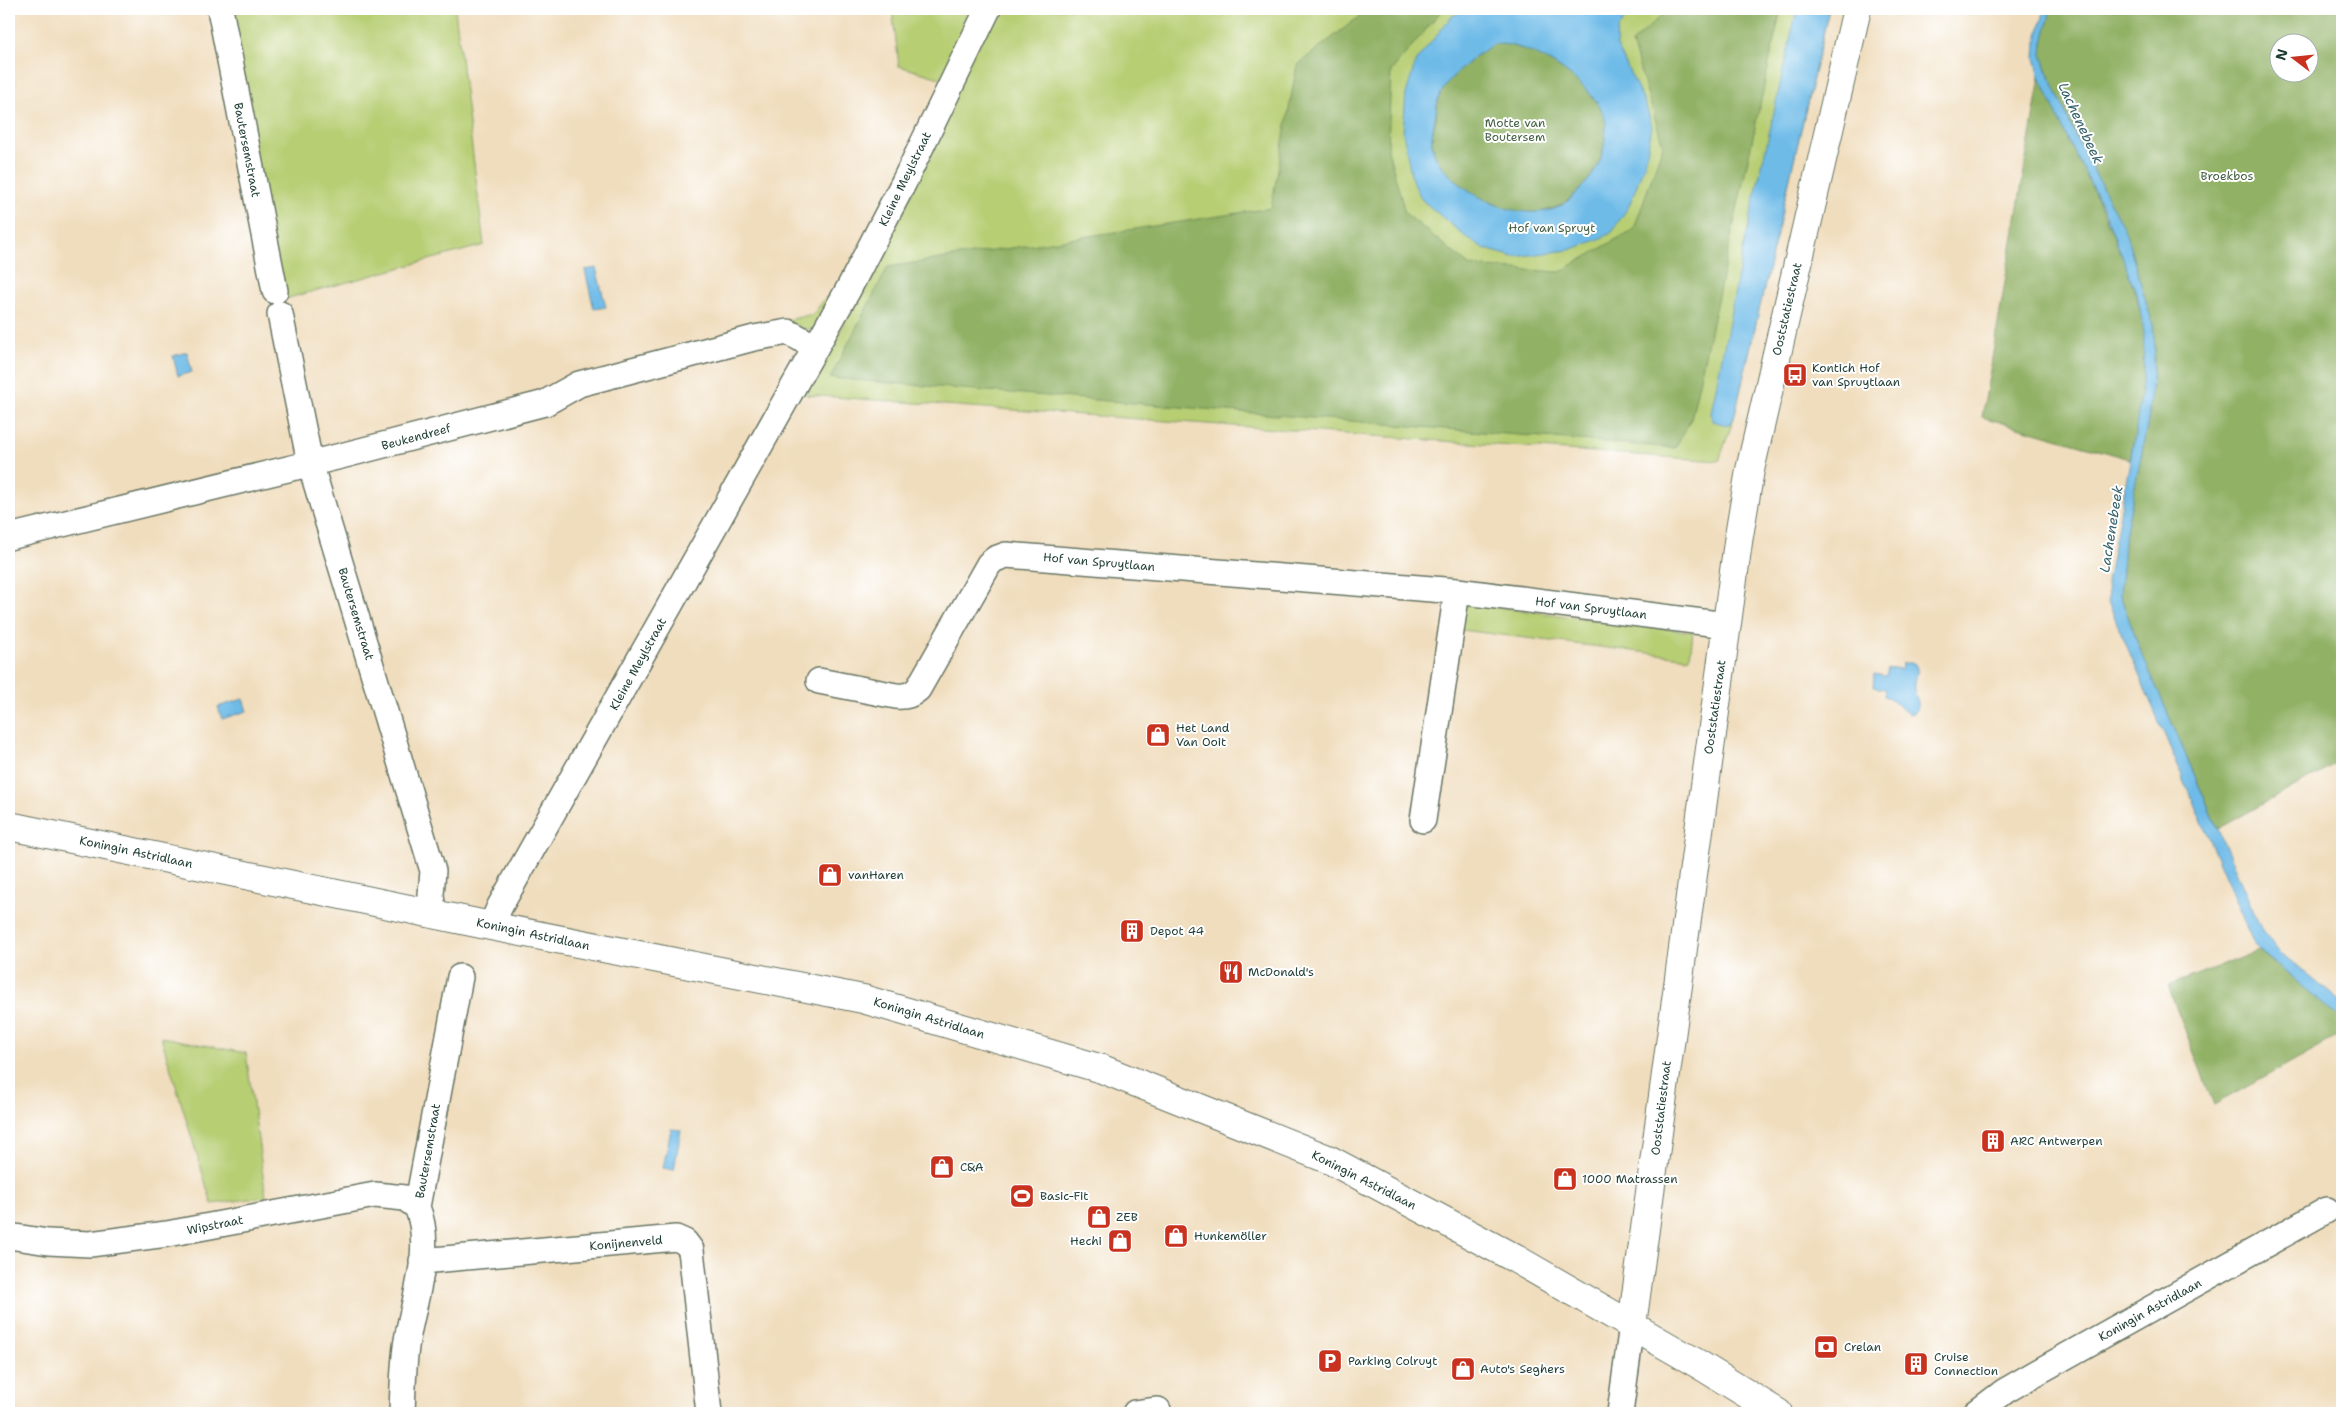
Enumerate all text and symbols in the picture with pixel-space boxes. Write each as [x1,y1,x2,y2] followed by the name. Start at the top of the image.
[2268,32,2318,82] north arrow
[2271,47,2292,62] text: N
[2054,79,2108,167] water label: Lachenebeek
[230,101,264,199] street label: Bautersemstraat
[1485,115,1545,145] park label: Motte van Boutersem
[875,129,935,229] street label: Kleine Meylstraat
[2201,168,2253,184] park label: Broekbos
[1509,220,1595,236] park label: Hof van Spruyt
[1769,261,1805,357] street label: Ooststatiestraat
[1812,360,1900,390] place label: Kontich Hof van Spruytlaan
[1782,362,1808,388] bus stop icon: Kontich Hof van Spruytlaan
[380,420,453,454] street label: Beukendreef
[2095,484,2127,574] water label: Lachenebeek
[1042,549,1156,575] street label: Hof van Spruytlaan
[334,566,378,662] street label: Bautersemstraat
[1534,593,1648,623] street label: Hof van Spruytlaan
[606,615,670,713] street label: Kleine Meylstraat
[1700,659,1730,755] street label: Ooststatiestraat
[1176,720,1230,750] place label: Het Land Van Ooit
[1145,722,1171,748] shop icon: Het Land Van Ooit
[78,832,194,872] street label: Koningin Astridlaan
[817,862,843,888] shop icon: vanHaren
[848,867,904,883] place label: vanHaren
[475,914,591,954] street label: Koningin Astridlaan
[1119,918,1145,944] building icon: Depot 44
[1150,923,1204,939] place label: Depot 44
[1218,959,1244,985] restaurant icon: McDonald's
[1248,964,1314,980] place label: McDonald's
[872,993,986,1043] street label: Koningin Astridlaan
[1647,1060,1675,1156] street label: Ooststatiestraat
[412,1102,444,1200] street label: Bautersemstraat
[1980,1128,2006,1154] building icon: ARC Antwerpen
[2010,1133,2102,1149] place label: ARC Antwerpen
[1309,1147,1419,1213] street label: Koningin Astridlaan
[929,1154,955,1180] shop icon: C&A
[960,1159,984,1175] place label: C&A
[1552,1166,1578,1192] shop icon: 1000 Matrassen
[1582,1171,1678,1187] place label: 1000 Matrassen
[1009,1183,1035,1209] sports icon: Basic-Fit
[1040,1188,1089,1204] place label: Basic-Fit
[1086,1204,1112,1230] shop icon: ZEB
[1116,1209,1138,1225] place label: ZEB
[185,1212,245,1238] street label: Wipstraat
[1163,1223,1189,1249] shop icon: Hunkemöller
[1107,1228,1133,1254] shop icon: Hechi
[1194,1228,1267,1244] place label: Hunkemöller
[589,1232,664,1254] street label: Konijnenveld
[1070,1233,1102,1249] place label: Hechi
[2096,1275,2204,1345] street label: Koningin Astridlaan
[1813,1334,1839,1360] bank icon: Crelan
[1844,1339,1881,1355] place label: Crelan
[1317,1348,1343,1374] parking icon: Parking Colruyt
[1934,1349,1998,1379] place label: Cruise Connection
[1903,1351,1929,1377] building icon: Cruise Connection
[1348,1353,1437,1369] place label: Parking Colruyt
[1450,1356,1476,1382] shop icon: Auto's Seghers
[1480,1361,1565,1377] place label: Auto's Seghers

